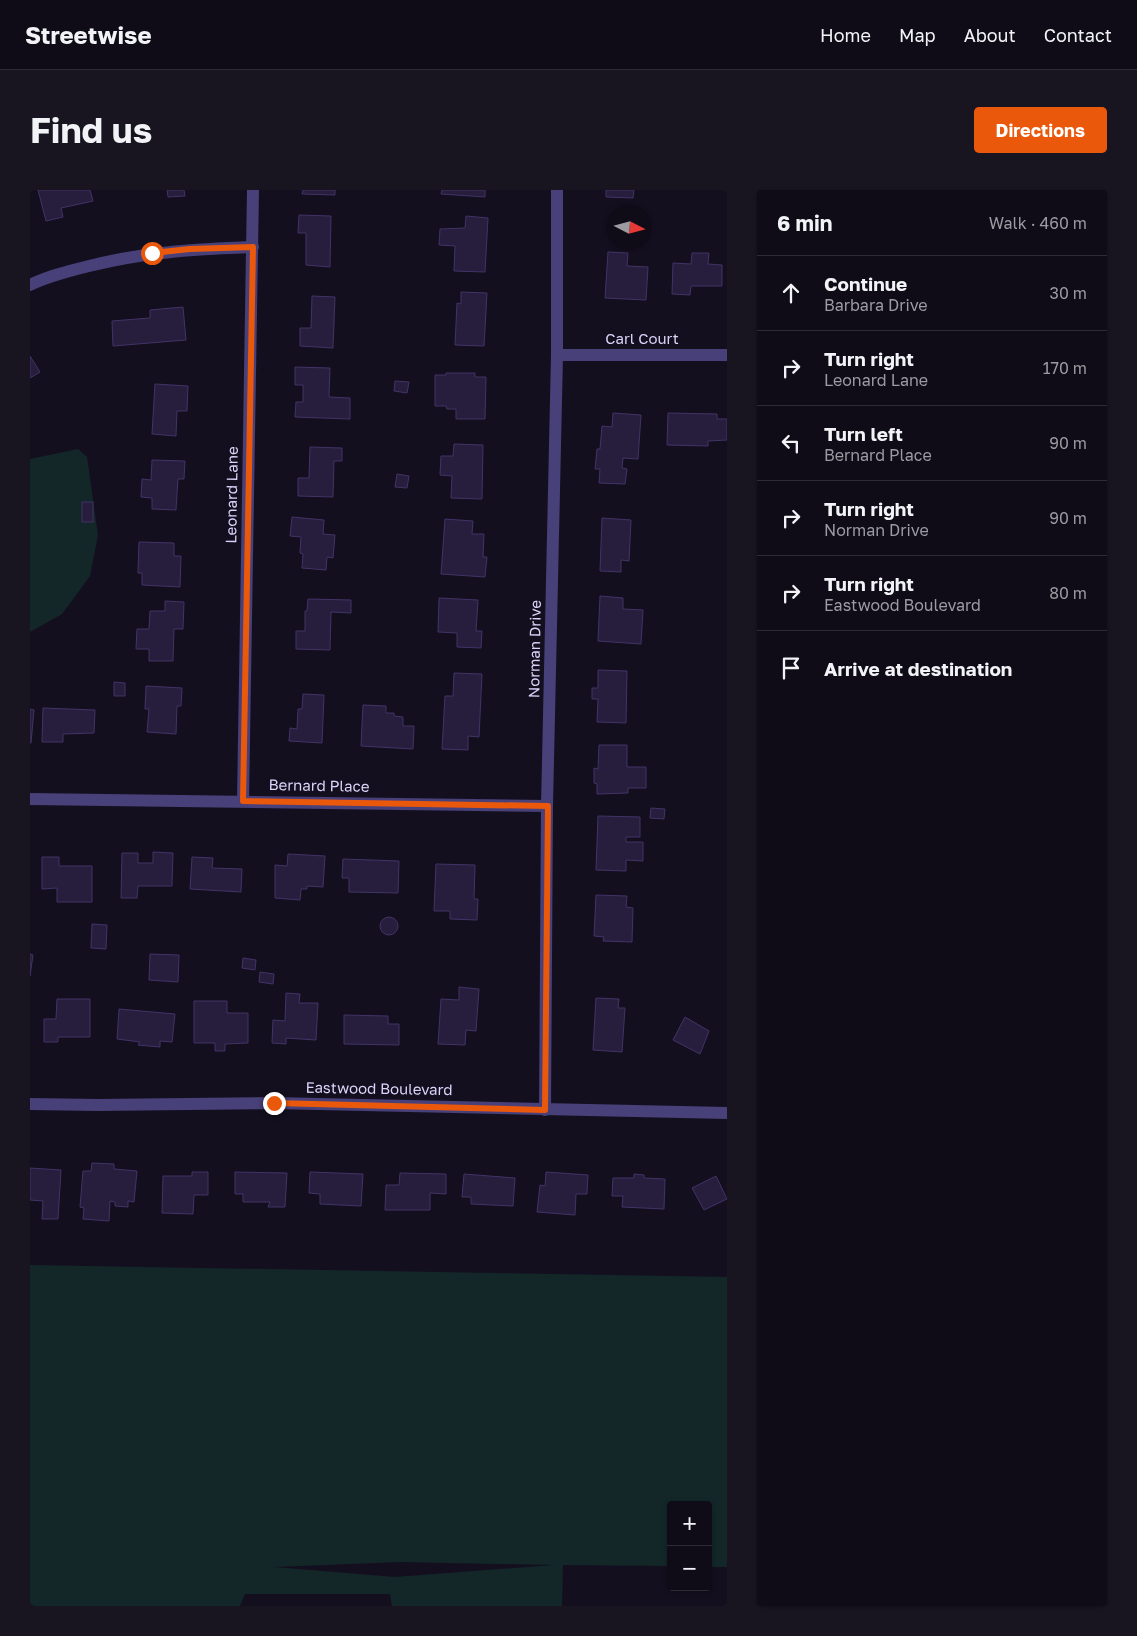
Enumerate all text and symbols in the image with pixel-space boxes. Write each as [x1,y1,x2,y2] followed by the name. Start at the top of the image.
[25,20,152,49] text: Streetwise
[820,24,871,46] text: Home
[899,24,936,46] text: Map
[964,24,1016,46] text: About
[1044,24,1112,46] text: Contact
[974,107,1107,153] button: Directions
[30,109,152,151] text: Find us
[607,205,652,250] north arrow
[777,210,832,236] text: 6 min
[989,213,1087,233] text: Walk · 460 m
[141,242,164,265] route start
[824,272,907,295] text: Continue
[777,279,805,307] icon: ahead
[1050,283,1087,303] text: 30 m
[824,295,928,315] text: Barbara Drive
[605,329,679,347] street label: Carl Court
[824,347,914,370] text: Turn right
[777,354,805,382] icon: right
[1043,358,1087,378] text: 170 m
[824,370,928,390] text: Leonard Lane
[824,422,903,445] text: Turn left
[777,429,805,457] icon: left
[1049,433,1087,453] text: 90 m
[824,445,932,465] text: Bernard Place
[221,446,241,544] street label: Leonard Lane
[824,497,914,520] text: Turn right
[777,504,805,532] icon: right
[1049,508,1087,528] text: 90 m
[824,520,929,540] text: Norman Drive
[824,572,914,595] text: Turn right
[777,579,805,607] icon: right
[1049,583,1087,603] text: 80 m
[824,595,981,615] text: Eastwood Boulevard
[524,599,544,698] street label: Norman Drive
[777,654,805,682] icon: arrive
[824,657,1012,680] text: Arrive at destination
[268,775,370,795] street label: Bernard Place
[305,1078,453,1098] street label: Eastwood Boulevard
[263,1092,286,1115] route end
[667,1501,712,1591] map controls
[667,1501,712,1546] button: +
[667,1546,712,1591] button: −

